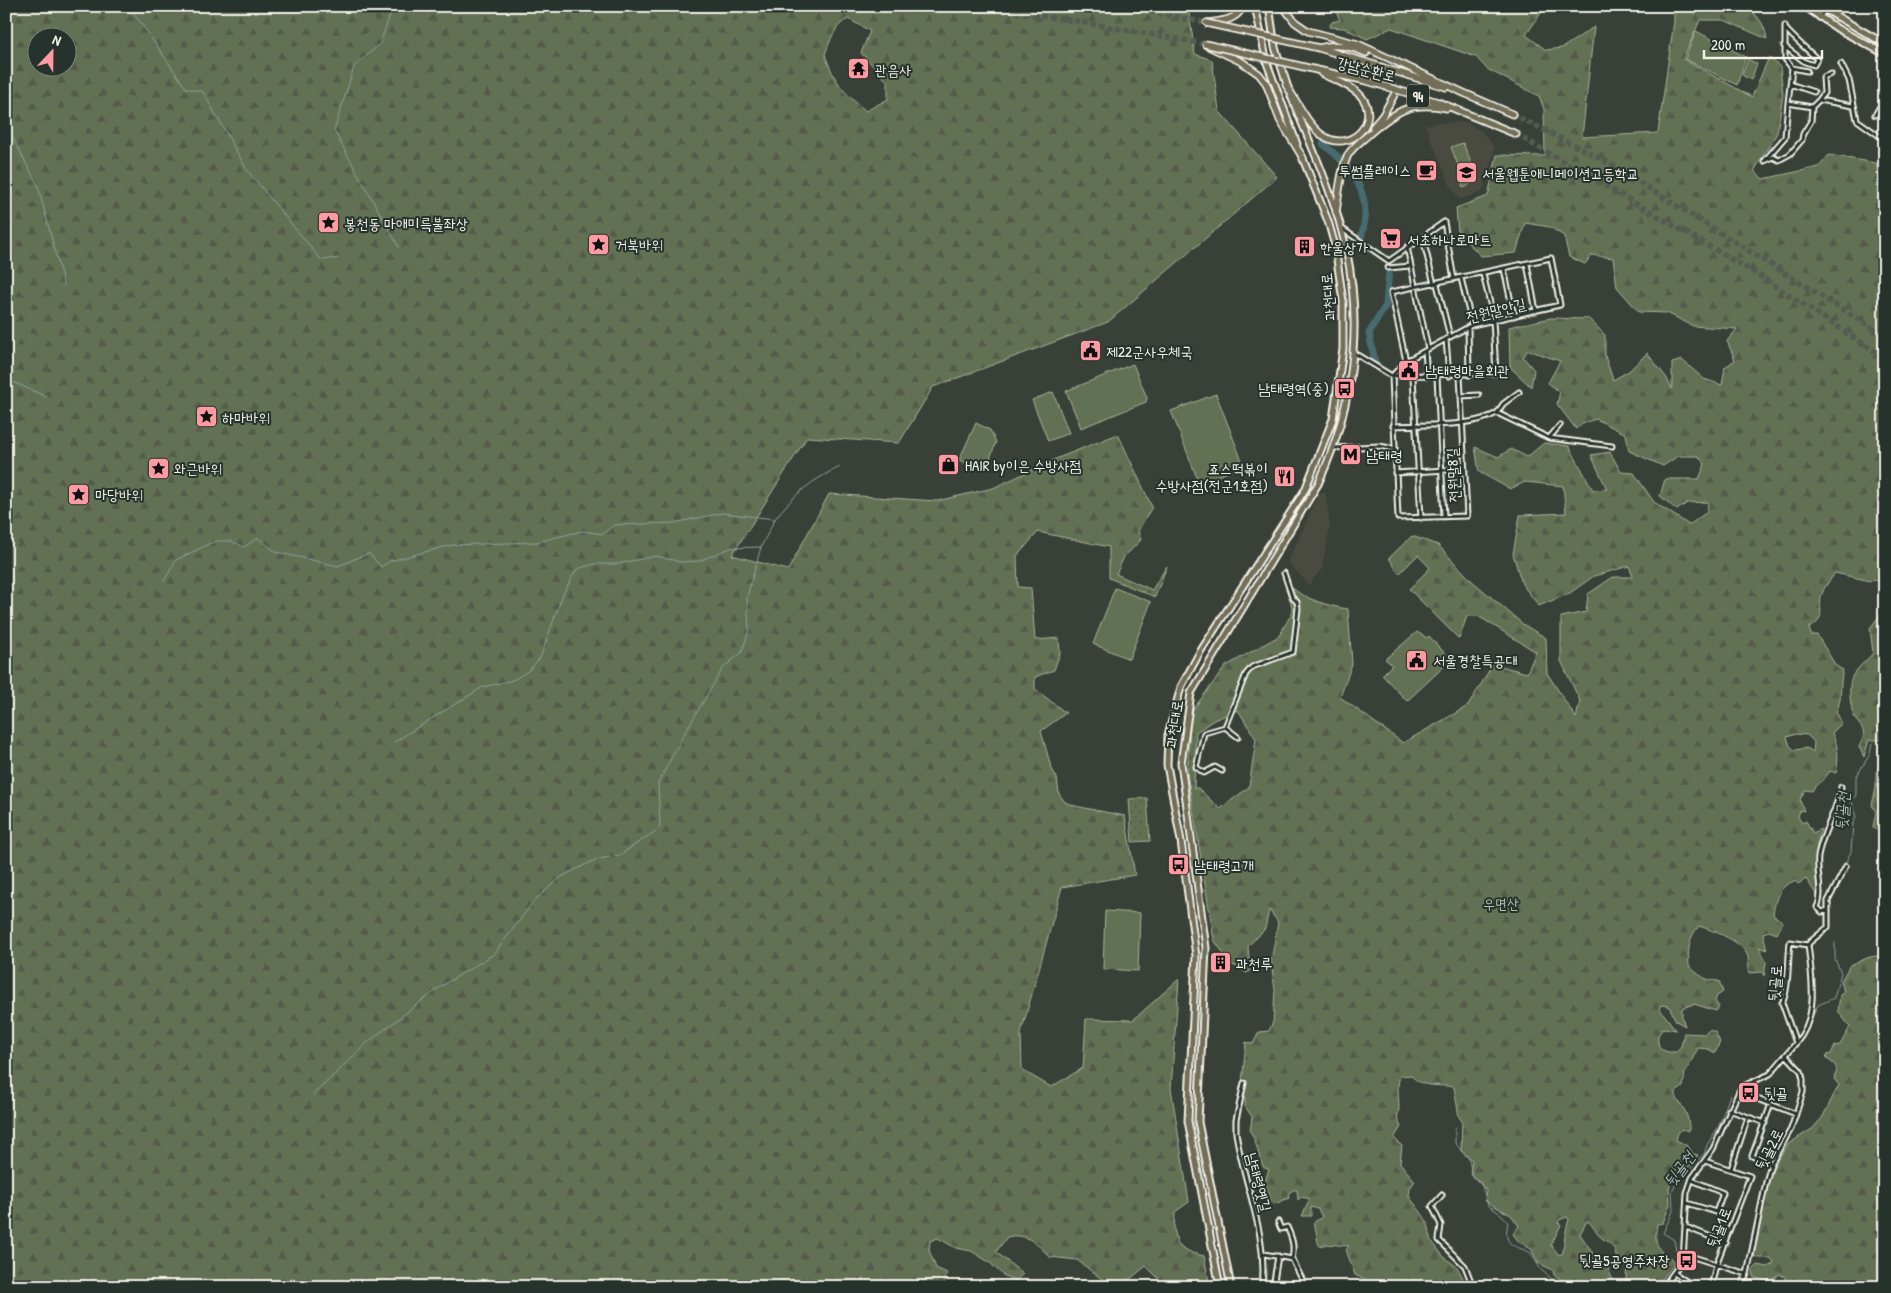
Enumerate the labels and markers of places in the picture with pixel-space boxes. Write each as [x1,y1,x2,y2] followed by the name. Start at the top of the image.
[847,57,871,81] temple icon: 관음사
[875,59,911,80] place label: 관음사
[1415,158,1439,182] cafe icon: 투썸플레이스
[1339,160,1411,181] place label: 투썸플레이스
[1454,161,1478,185] school or university icon: 서울웹툰애니메이션고등학교
[1482,163,1639,184] place label: 서울웹툰애니메이션고등학교
[316,211,340,235] place icon: 봉천동 마애미륵불좌상
[344,213,468,234] place label: 봉천동 마애미륵불좌상
[1379,227,1403,251] supermarket icon: 서초하나로마트
[1407,229,1492,250] place label: 서초하나로마트
[587,232,611,256] place icon: 거북바위
[615,234,663,255] place label: 거북바위
[1292,235,1316,259] building icon: 한울상가
[1320,237,1368,258] place label: 한울상가
[1078,339,1102,363] public building icon: 제22군사우체국
[1106,341,1192,362] place label: 제22군사우체국
[1397,358,1421,382] public building icon: 남태령마을회관
[1425,360,1510,381] place label: 남태령마을회관
[1333,376,1357,400] bus stop icon: 남태령역(중)
[1258,378,1329,399] place label: 남태령역(중)
[194,405,218,429] place icon: 하마바위
[222,407,270,428] place label: 하마바위
[1338,443,1362,467] metro station icon: 남태령
[1366,445,1402,466] place label: 남태령
[937,453,961,477] shop icon: HAIR by이은 수방사점
[965,455,1082,476] place label: HAIR by이은 수방사점
[146,456,170,480] place icon: 와근바위
[174,458,222,479] place label: 와근바위
[1156,458,1268,496] place label: 죠스떡볶이 수방사점(전군1호점)
[1272,465,1296,489] restaurant icon: 죠스떡볶이 수방사점(전군1호점)
[67,482,91,506] place icon: 마당바위
[95,484,143,505] place label: 마당바위
[1405,648,1429,672] public building icon: 서울경찰특공대
[1433,650,1518,671] place label: 서울경찰특공대
[1166,853,1190,877] bus stop icon: 남태령고개
[1194,855,1254,876] place label: 남태령고개
[1208,951,1232,975] building icon: 과천루
[1236,953,1272,974] place label: 과천루
[1736,1081,1760,1105] bus stop icon: 뒷골
[1764,1083,1788,1104] place label: 뒷골
[1674,1248,1698,1272] bus stop icon: 뒷골5공영주차장
[1579,1250,1670,1271] place label: 뒷골5공영주차장

